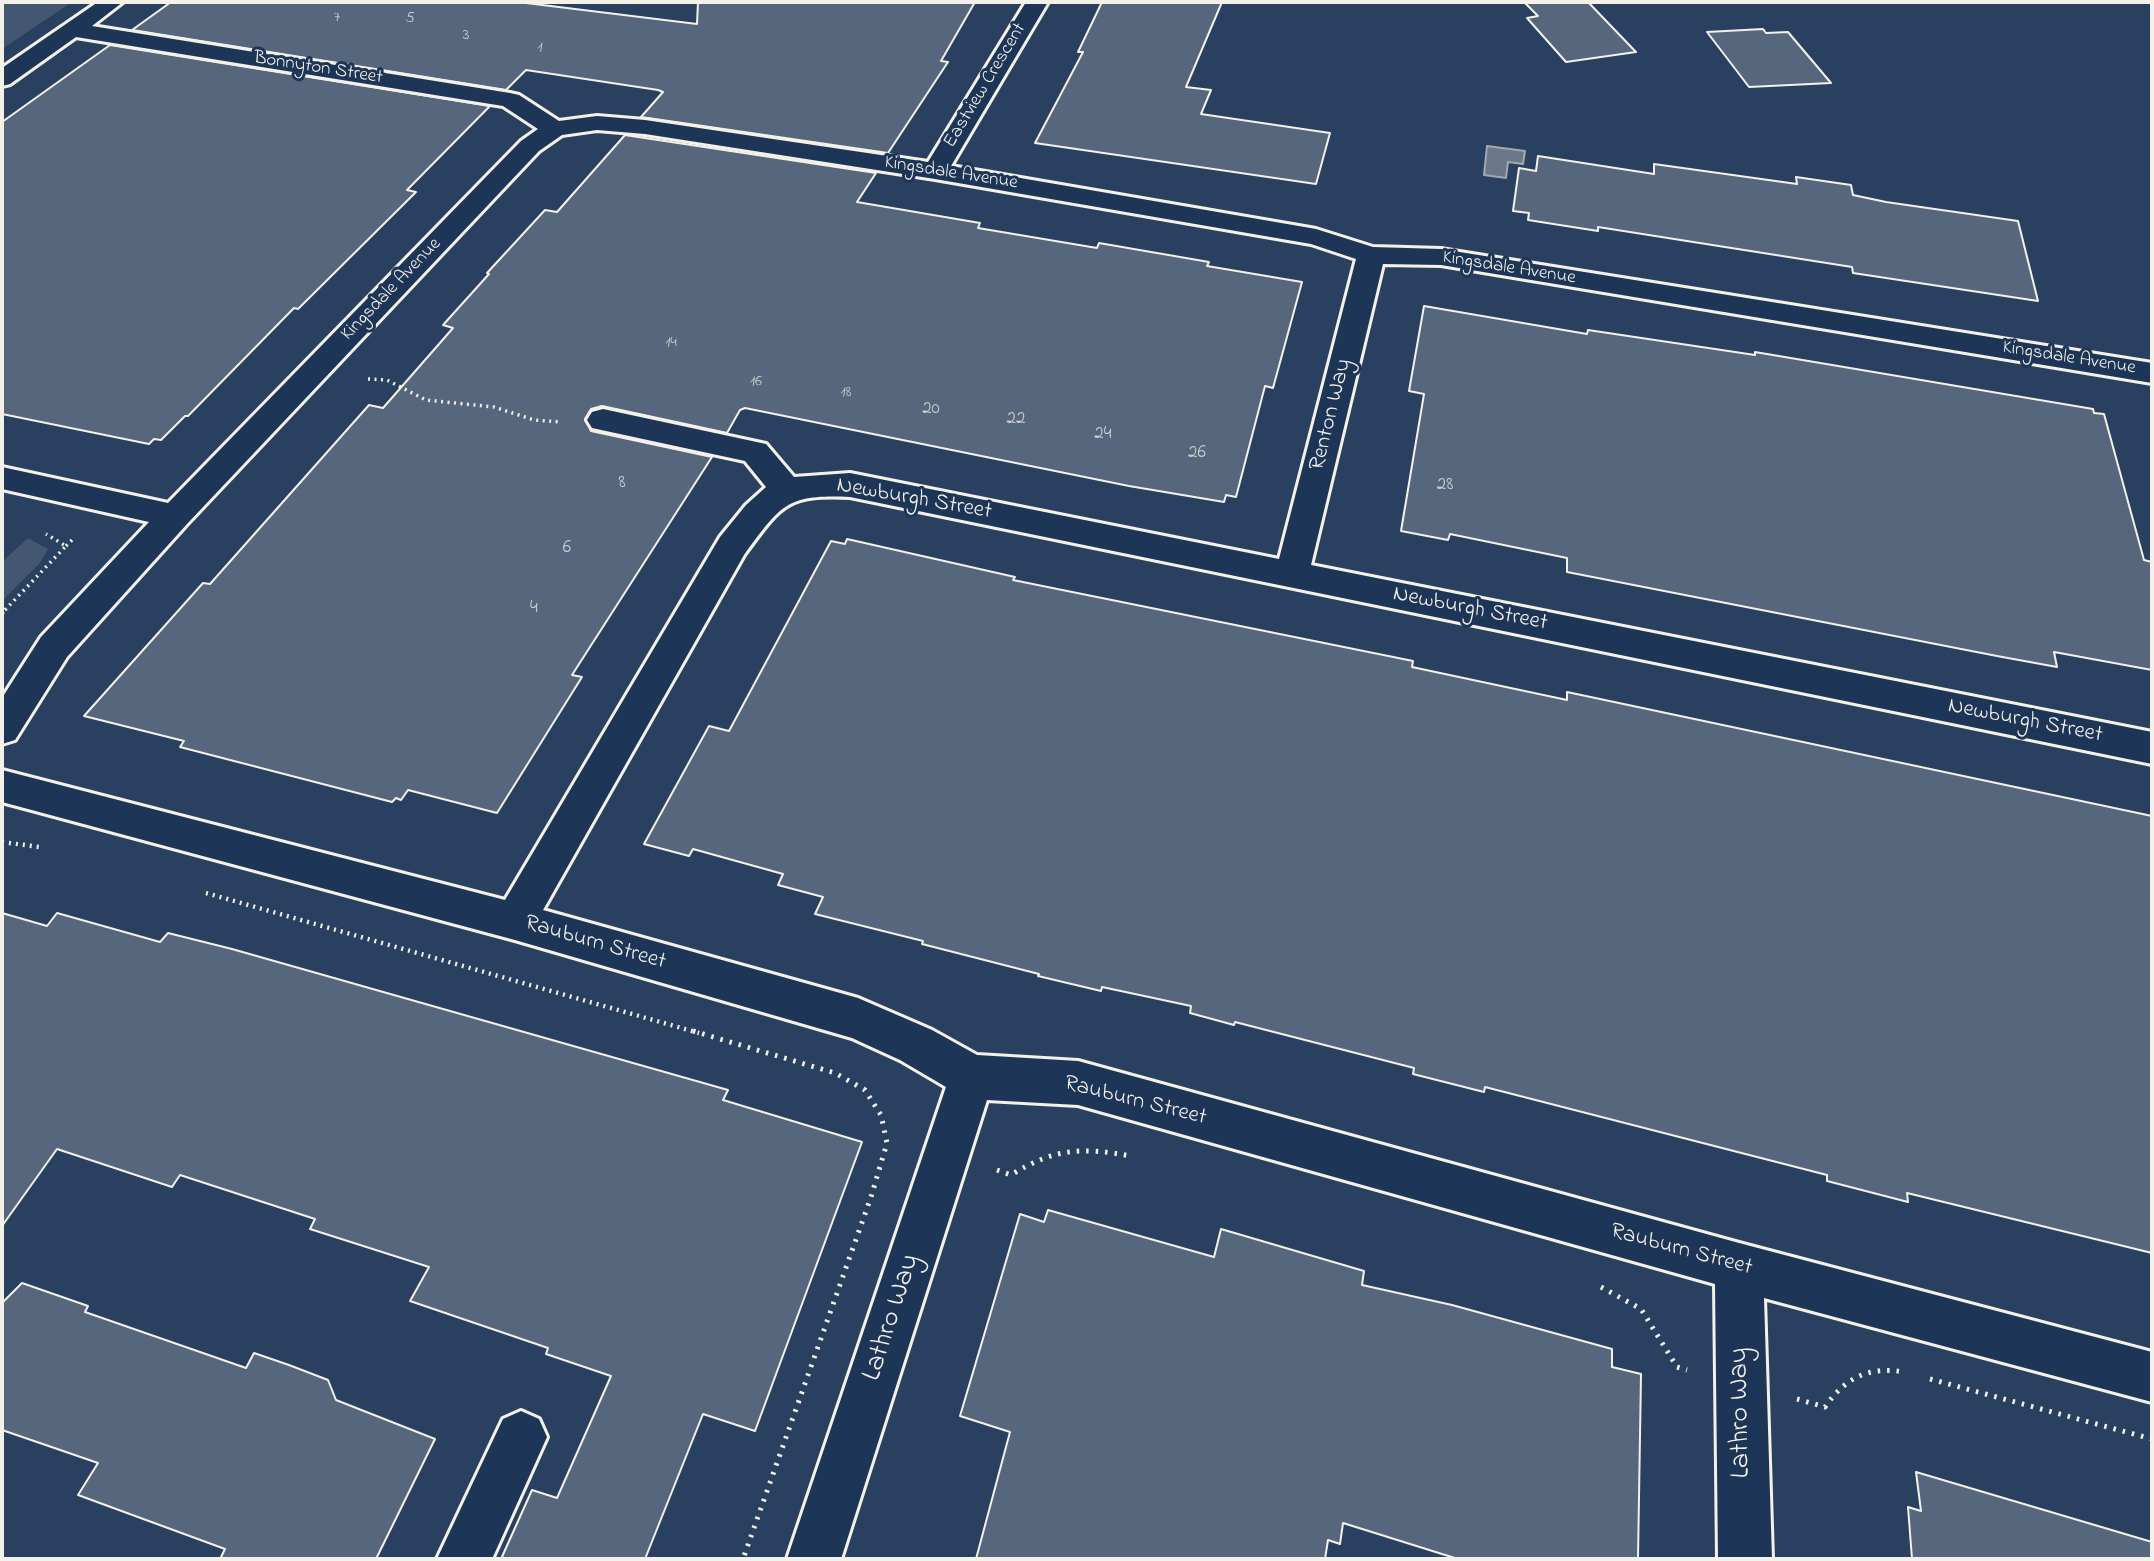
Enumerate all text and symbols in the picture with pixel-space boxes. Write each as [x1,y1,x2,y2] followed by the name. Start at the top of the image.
[334,8,340,28] house number: 7
[405,9,415,29] house number: 5
[940,19,1032,153] street label: Eastview Crescent
[463,26,469,46] house number: 3
[537,38,543,58] house number: 1
[252,48,384,90] street label: Bonnyton Street
[883,152,1019,196] street label: Kingsdale Avenue
[337,234,447,346] street label: Kingsdale Avenue
[1441,247,1577,291] street label: Kingsdale Avenue
[665,333,677,353] house number: 14
[2001,337,2137,381] street label: Kingsdale Avenue
[1305,356,1359,474] street label: Renton Way
[750,372,762,392] house number: 16
[840,383,852,403] house number: 18
[922,399,940,421] house number: 20
[1007,409,1025,431] house number: 22
[1094,424,1112,446] house number: 24
[1188,443,1206,465] house number: 26
[618,473,626,495] house number: 8
[834,473,994,527] street label: Newburgh Street
[1437,475,1453,497] house number: 28
[563,538,571,560] house number: 6
[1390,581,1550,639] street label: Newburgh Street
[530,598,538,620] house number: 4
[1945,693,2105,751] street label: Newburgh Street
[521,911,669,977] street label: Rauburn Street
[1061,1071,1209,1133] street label: Rauburn Street
[1607,1219,1755,1283] street label: Rauburn Street
[857,1251,929,1385] street label: Lathro Way
[1724,1347,1760,1479] street label: Lathro Way

